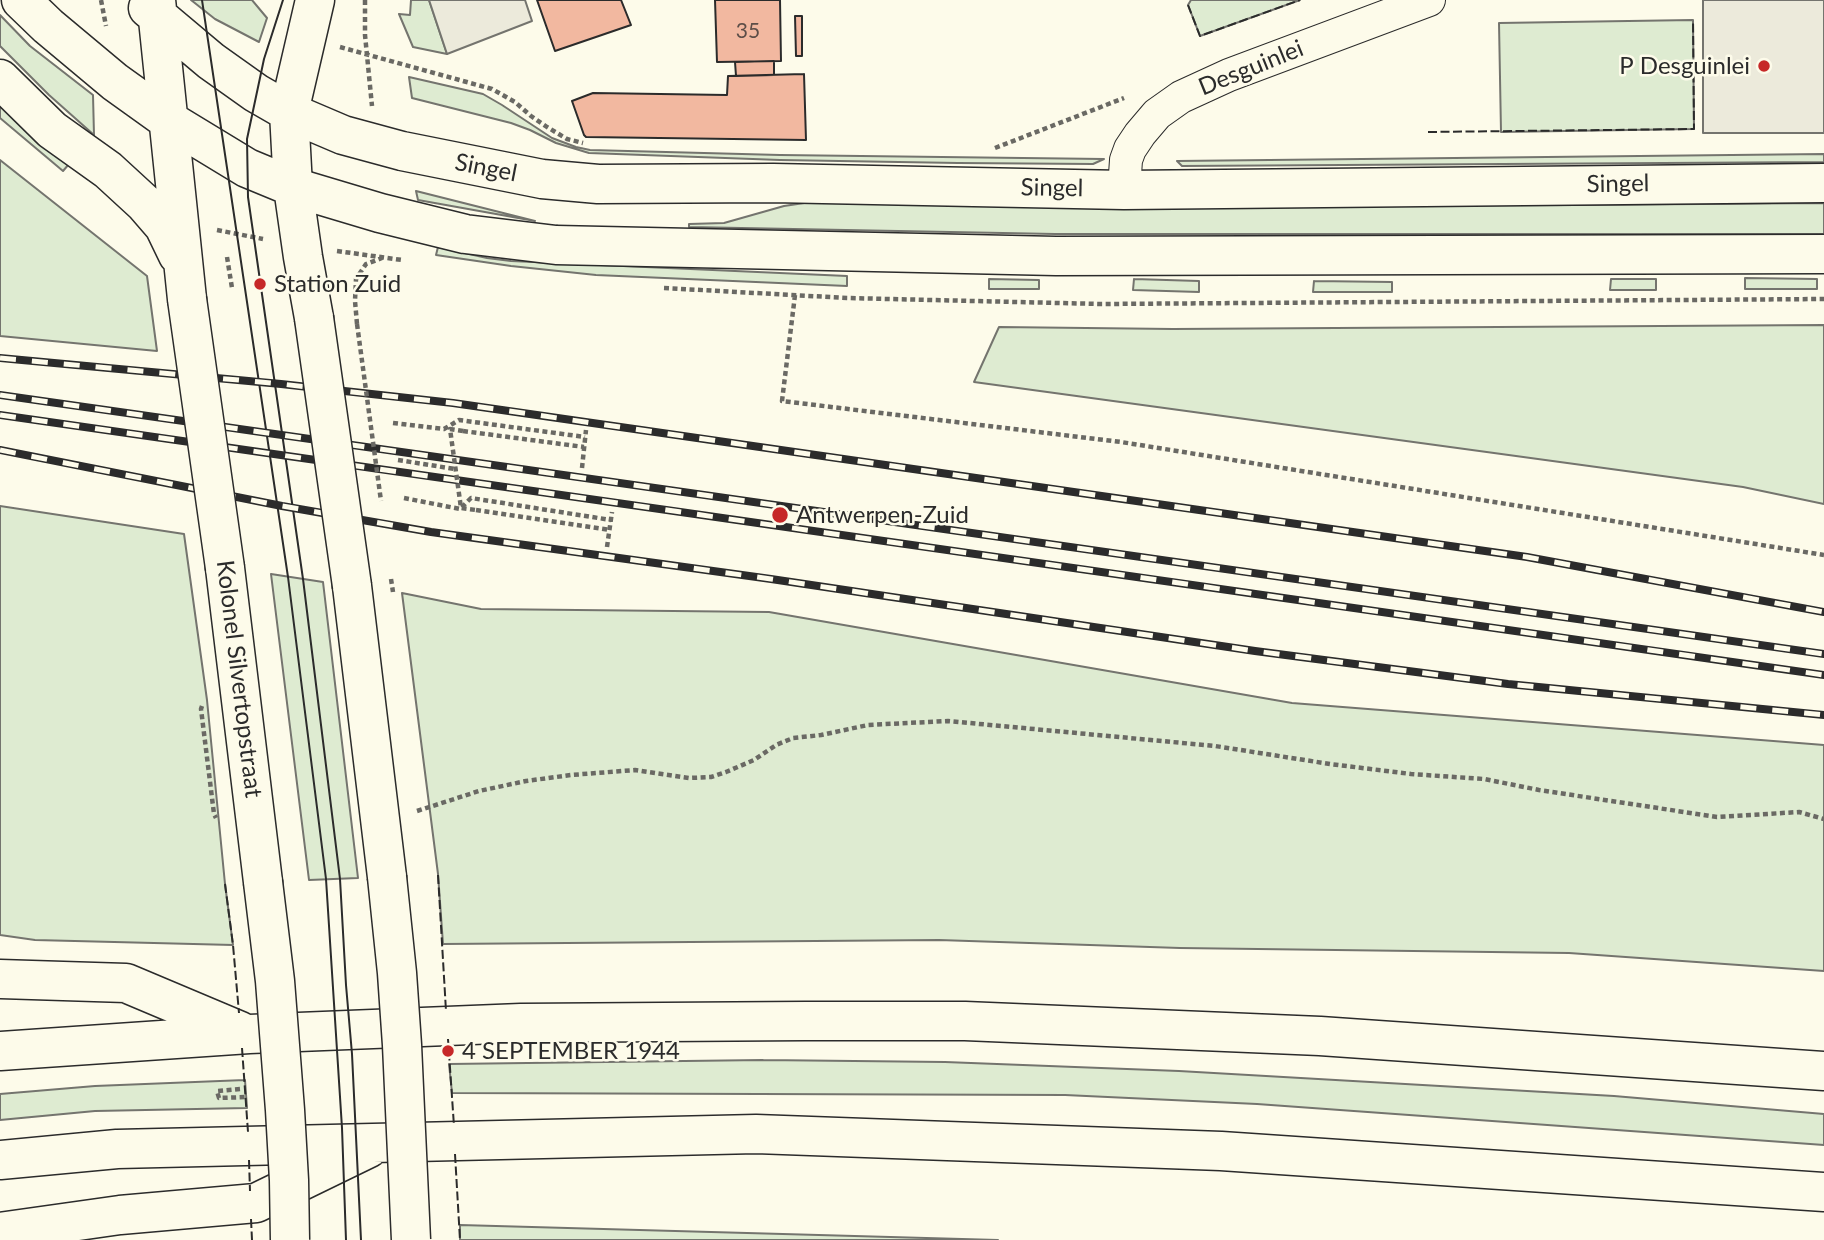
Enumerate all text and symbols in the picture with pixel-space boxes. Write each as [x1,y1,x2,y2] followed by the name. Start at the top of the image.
[736,18,760,44] house number: 35
[1195,34,1307,102] street label: Desguinlei
[1619,52,1750,80] place label: P Desguinlei
[1756,58,1772,74] marker: P Desguinlei
[452,148,520,188] street label: Singel
[1586,169,1650,199] street label: Singel
[1020,173,1084,203] street label: Singel
[274,270,401,298] place label: Station Zuid
[252,276,268,292] marker: Station Zuid
[796,501,969,529] place label: Antwerpen-Zuid
[770,505,790,525] marker: Antwerpen-Zuid
[210,559,268,799] street label: Kolonel Silvertopstraat
[462,1037,680,1065] place label: 4 SEPTEMBER 1944
[440,1043,456,1059] marker: 4 SEPTEMBER 1944

